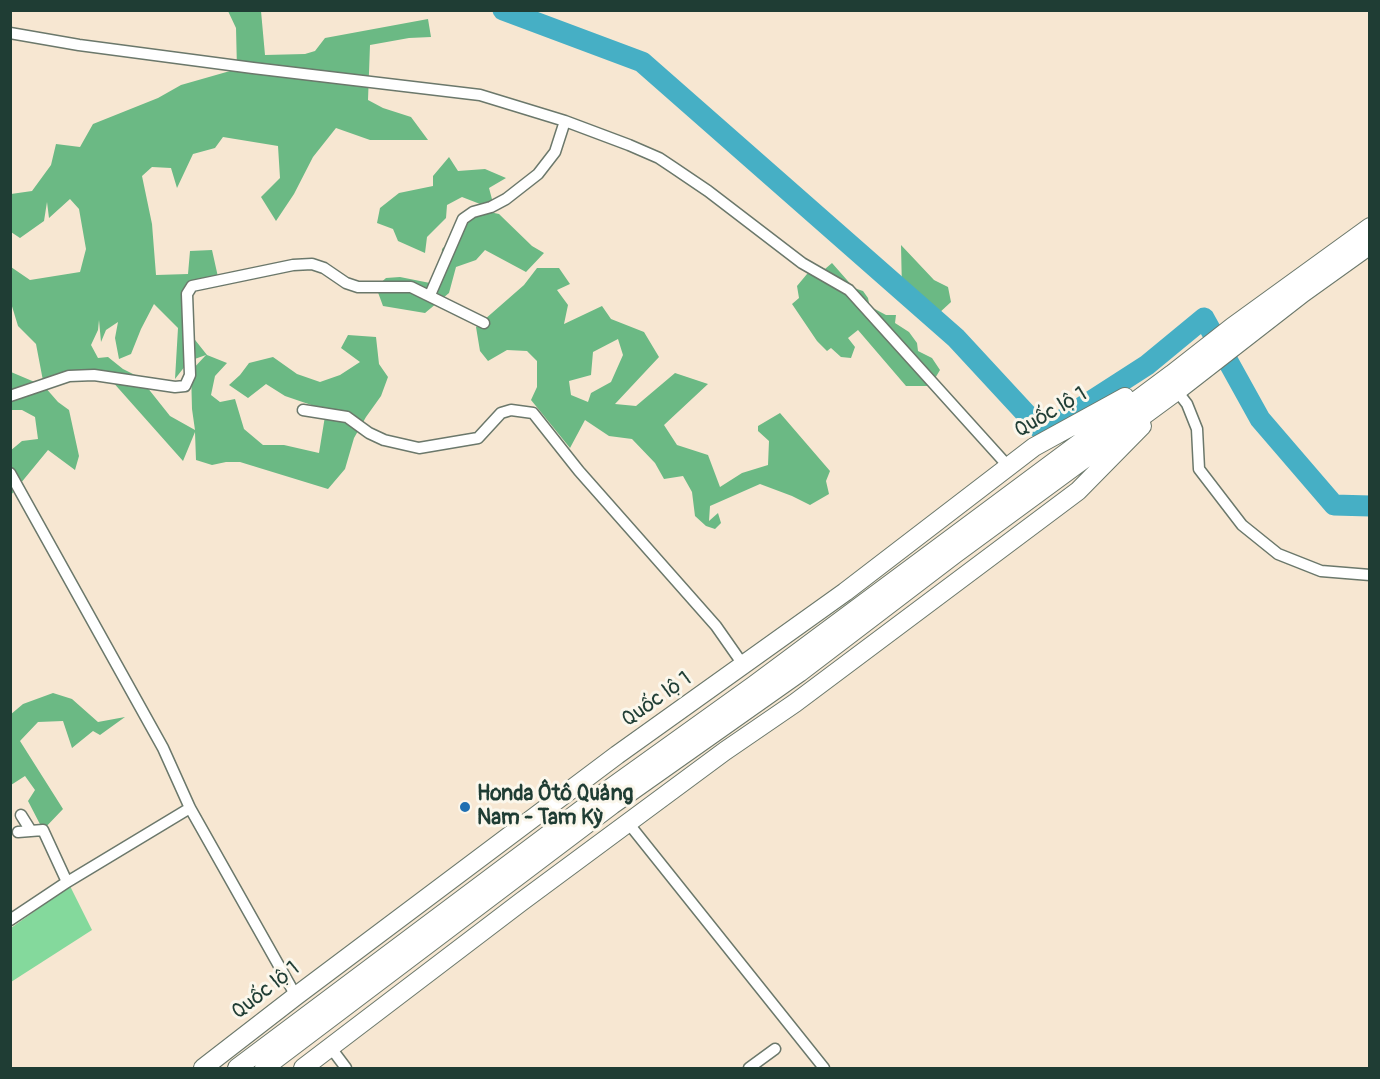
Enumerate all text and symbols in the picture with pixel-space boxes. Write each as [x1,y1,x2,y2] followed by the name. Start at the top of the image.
[1010,382,1092,444] street label: Quốc lộ 1
[617,667,697,733] street label: Quốc lộ 1
[477,782,633,832] place label: Honda Ôtô Quảng Nam - Tam Kỳ
[458,800,472,814] marker: Honda Ôtô Quảng Nam - Tam Kỳ
[227,957,305,1025] street label: Quốc lộ 1

